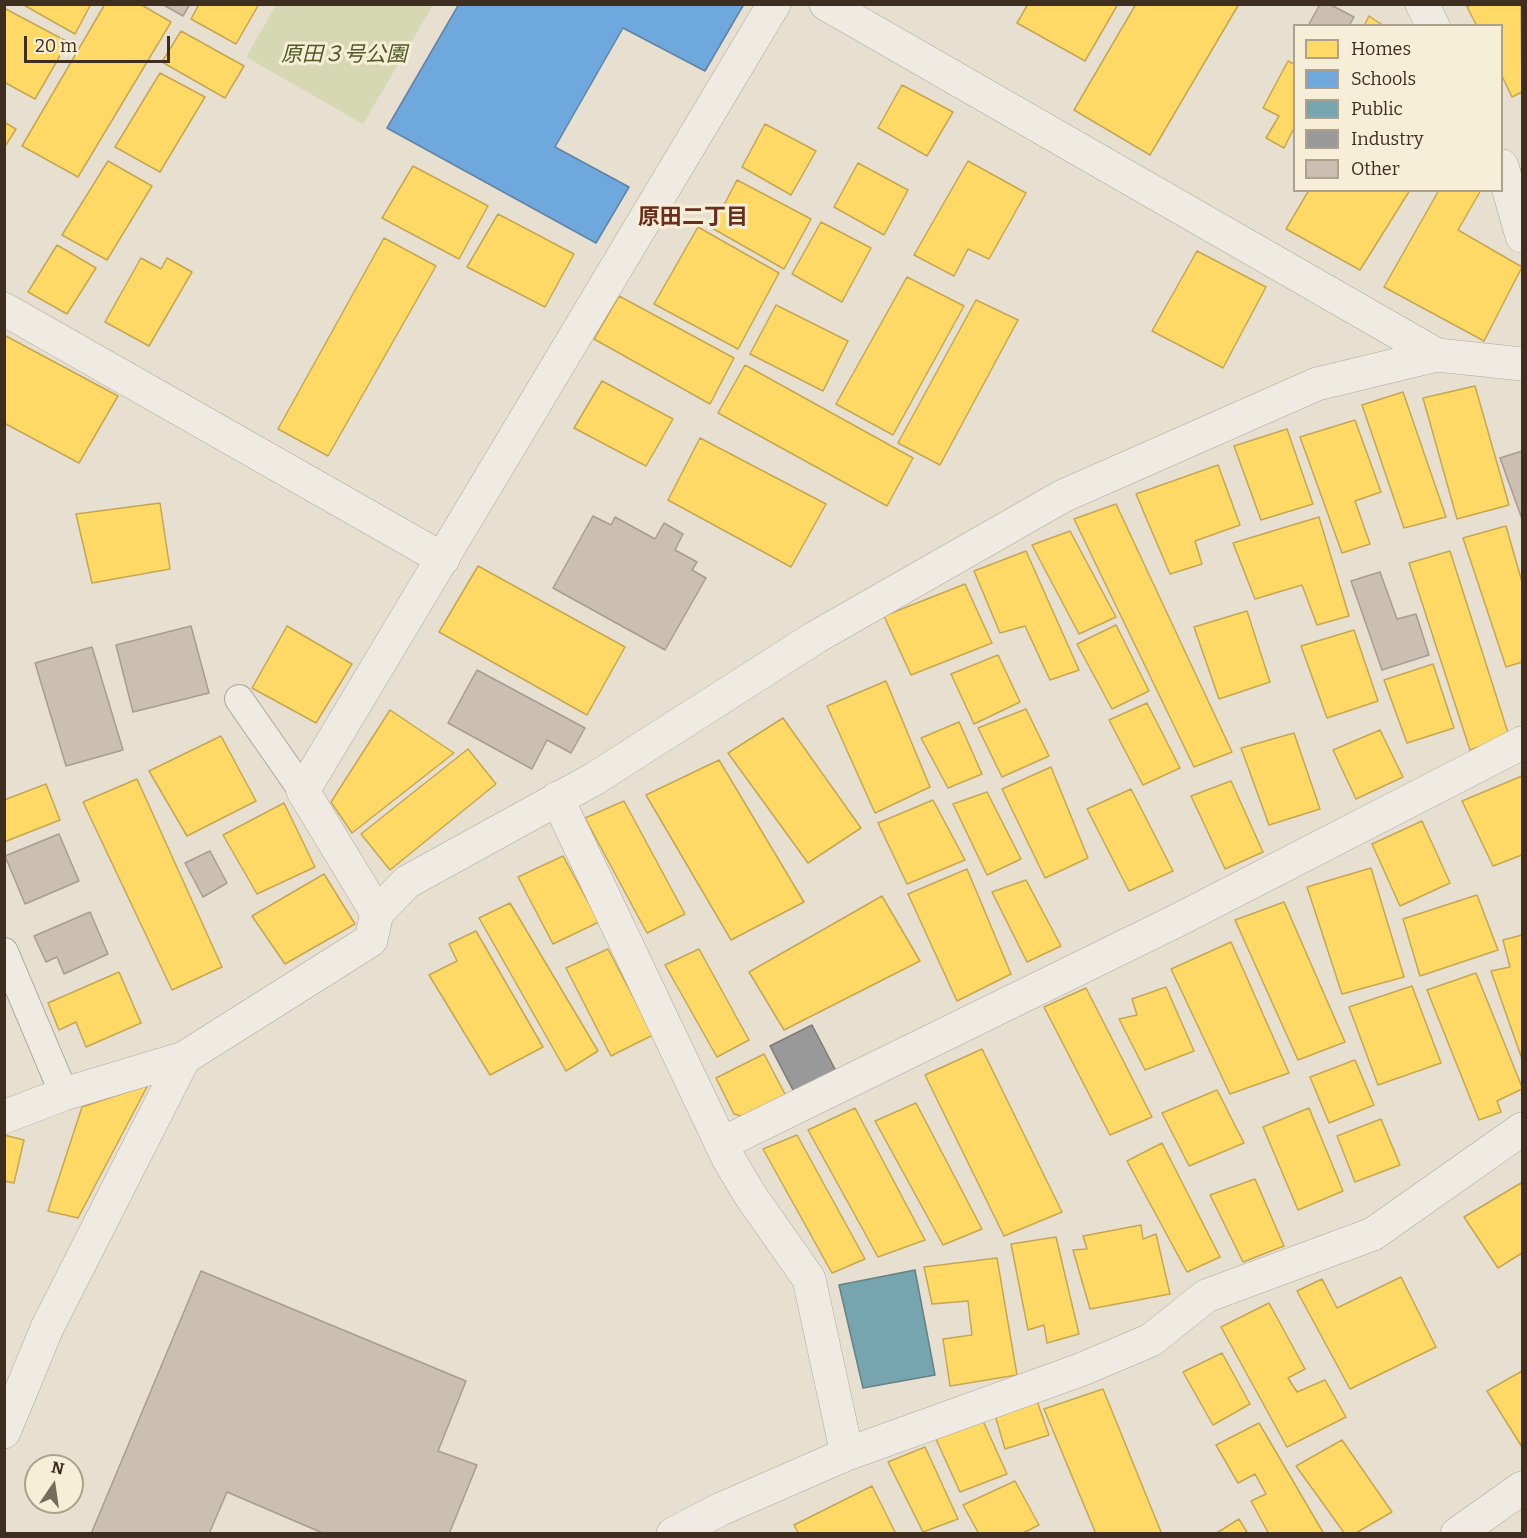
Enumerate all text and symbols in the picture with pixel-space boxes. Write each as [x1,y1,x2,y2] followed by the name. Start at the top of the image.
[27,24,172,62] scale bar
[1293,24,1503,192] legend
[35,35,77,57] text: 20 m
[1351,38,1411,60] text: Homes
[281,42,407,68] park label: 原田３号公園
[1351,68,1416,90] text: Schools
[1351,98,1403,120] text: Public
[1351,128,1423,150] text: Industry
[1351,158,1400,180] text: Other
[638,205,748,231] district label: 原田二丁目
[24,1454,84,1514] north arrow
[50,1457,66,1479] text: N

